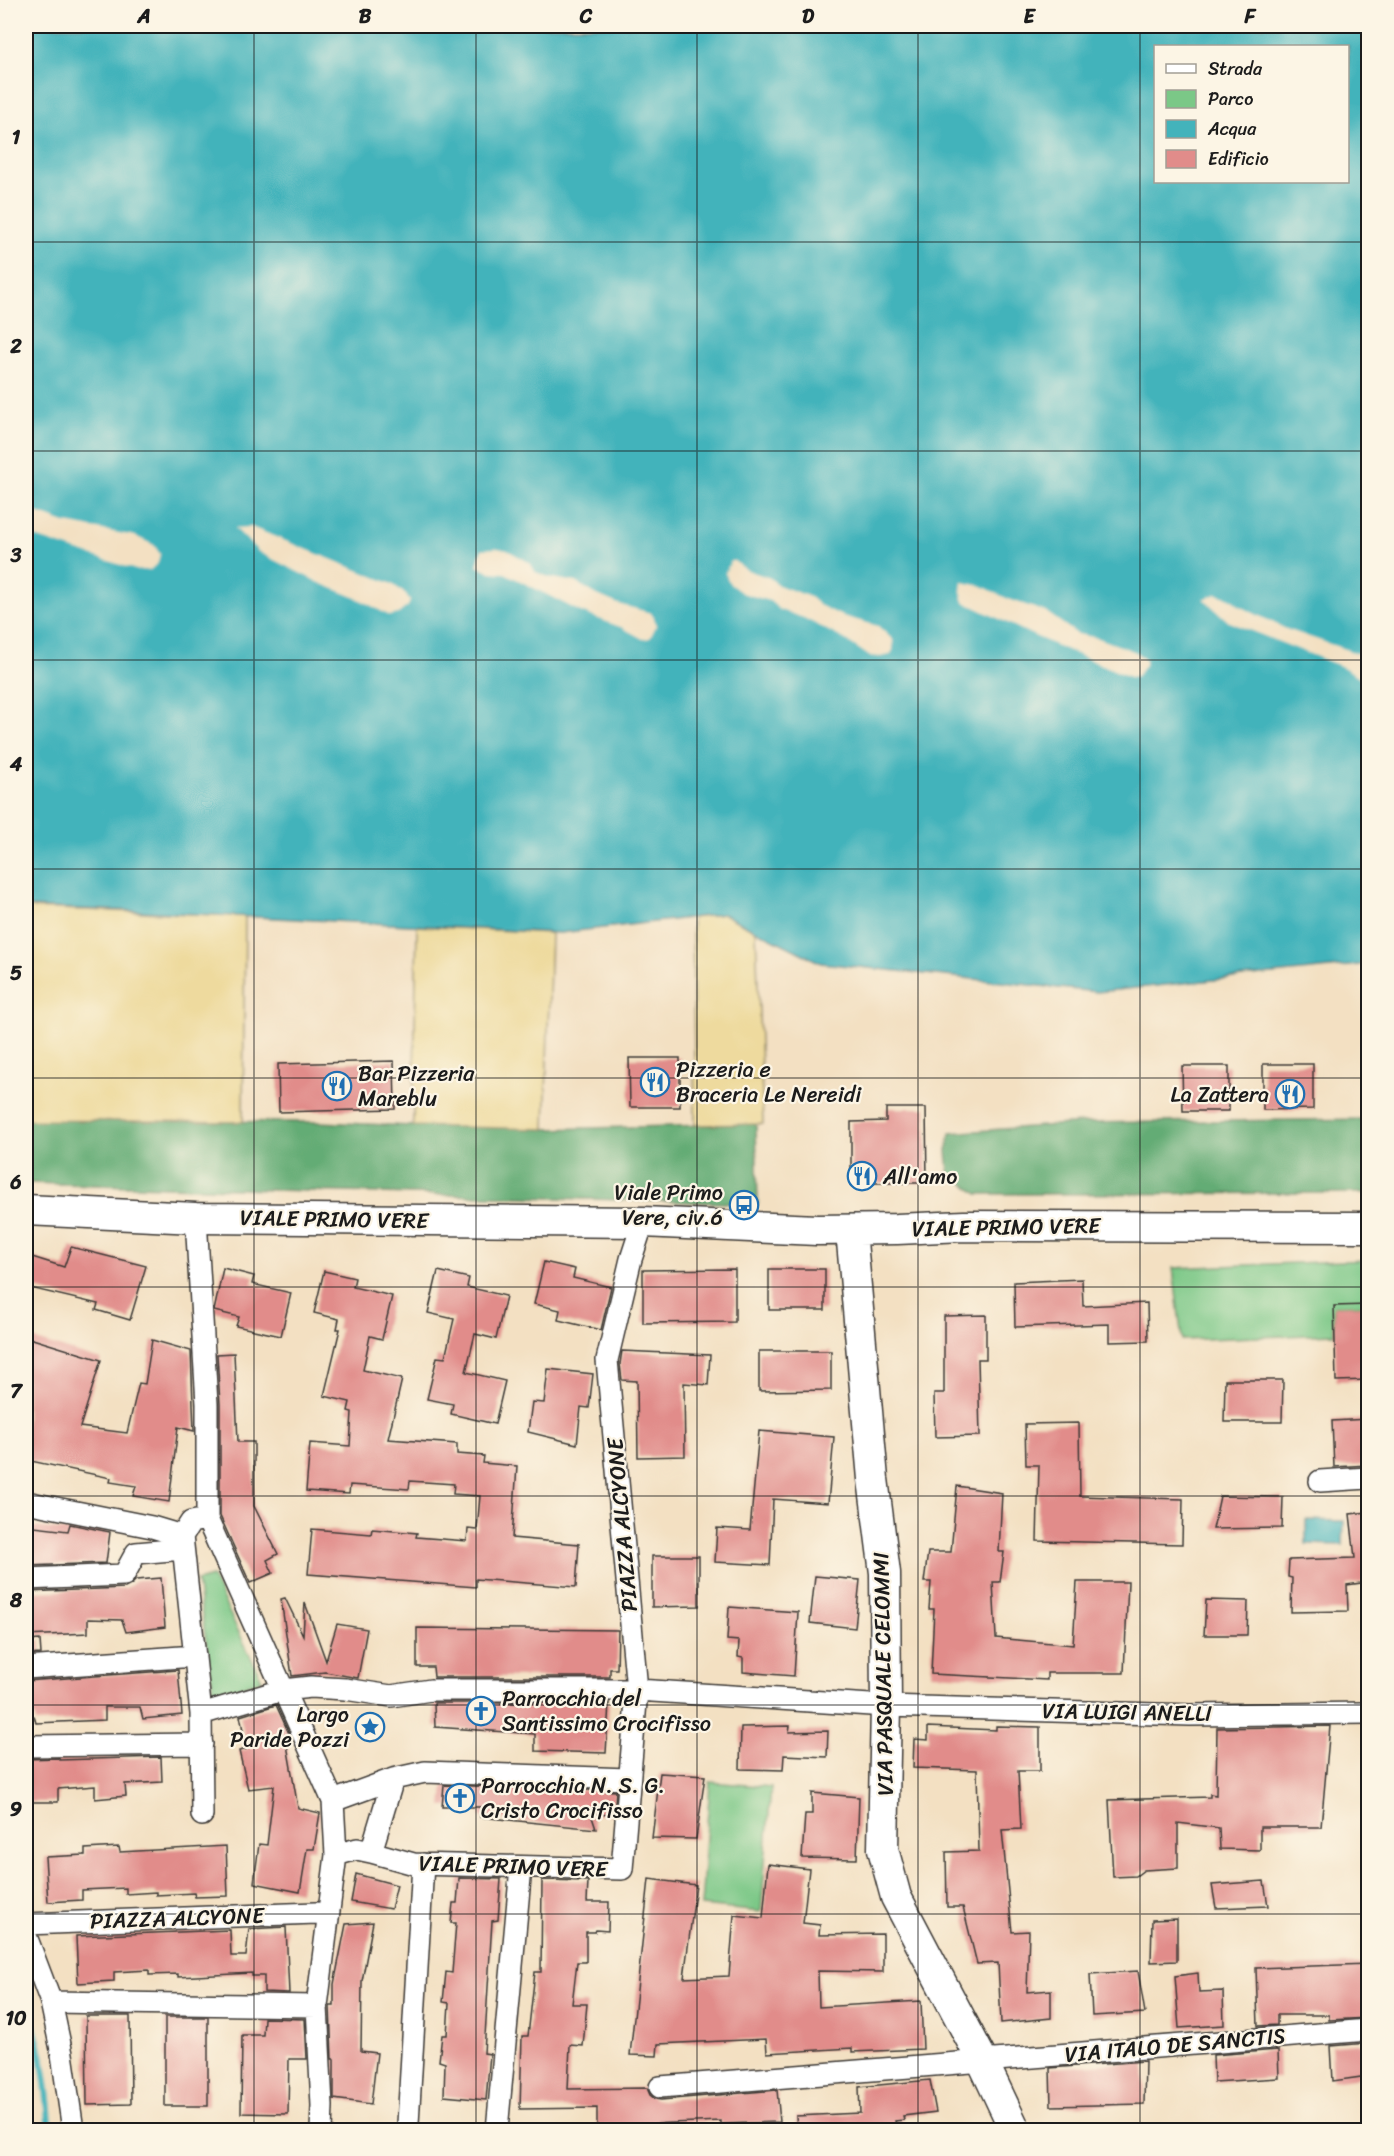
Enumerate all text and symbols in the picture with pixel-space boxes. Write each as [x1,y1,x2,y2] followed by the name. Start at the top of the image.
[136,0,151,34] text: A
[359,0,372,34] text: B
[579,0,593,34] text: C
[802,0,815,34] text: D
[1023,0,1036,34] text: E
[1244,0,1257,34] text: F
[1154,45,1349,183] legend
[1208,53,1263,85] text: Strada
[1208,83,1253,115] text: Parco
[1207,113,1257,145] text: Acqua
[12,120,21,155] text: 1
[1208,143,1269,175] text: Edificio
[9,329,22,364] text: 2
[10,538,22,573] text: 3
[9,747,23,782] text: 4
[10,956,22,991] text: 5
[676,1050,862,1114] place label: Pizzeria e Braceria Le Nereidi
[358,1054,475,1118] place label: Bar Pizzeria Mareblu
[639,1066,671,1098] restaurant icon: Pizzeria e Braceria Le Nereidi
[321,1070,353,1102] restaurant icon: Bar Pizzeria Mareblu
[1171,1075,1269,1114] place label: La Zattera
[1274,1078,1306,1110] restaurant icon: La Zattera
[882,1157,957,1196] place label: All'amo
[846,1160,878,1192] restaurant icon: All'amo
[9,1165,22,1200] text: 6
[614,1173,723,1237] place label: Viale Primo Vere, civ.6
[728,1189,760,1221] bus stop icon: Viale Primo Vere, civ.6
[239,1198,430,1240] street label: VIALE PRIMO VERE
[911,1206,1102,1248] street label: VIALE PRIMO VERE
[10,1374,23,1409] text: 7
[595,1435,649,1613] street label: PIAZZA ALCYONE
[861,1551,905,1796] street label: VIA PASQUALE CELOMMI
[9,1583,23,1618] text: 8
[502,1679,711,1743] place label: Parrocchia del Santissimo Crocifisso
[1042,1691,1212,1733] street label: VIA LUIGI ANELLI
[230,1695,350,1759] place label: Largo Paride Pozzi
[465,1695,497,1727] church icon: Parrocchia del Santissimo Crocifisso
[354,1711,386,1743] place icon: Largo Paride Pozzi
[481,1766,665,1830] place label: Parrocchia N. S. G. Cristo Crocifisso
[444,1782,476,1814] church icon: Parrocchia N. S. G. Cristo Crocifisso
[10,1792,22,1827] text: 9
[418,1843,610,1889] street label: VIALE PRIMO VERE
[89,1895,266,1941] street label: PIAZZA ALCYONE
[5,2001,27,2036] text: 10
[1063,2016,1287,2074] street label: VIA ITALO DE SANCTIS

